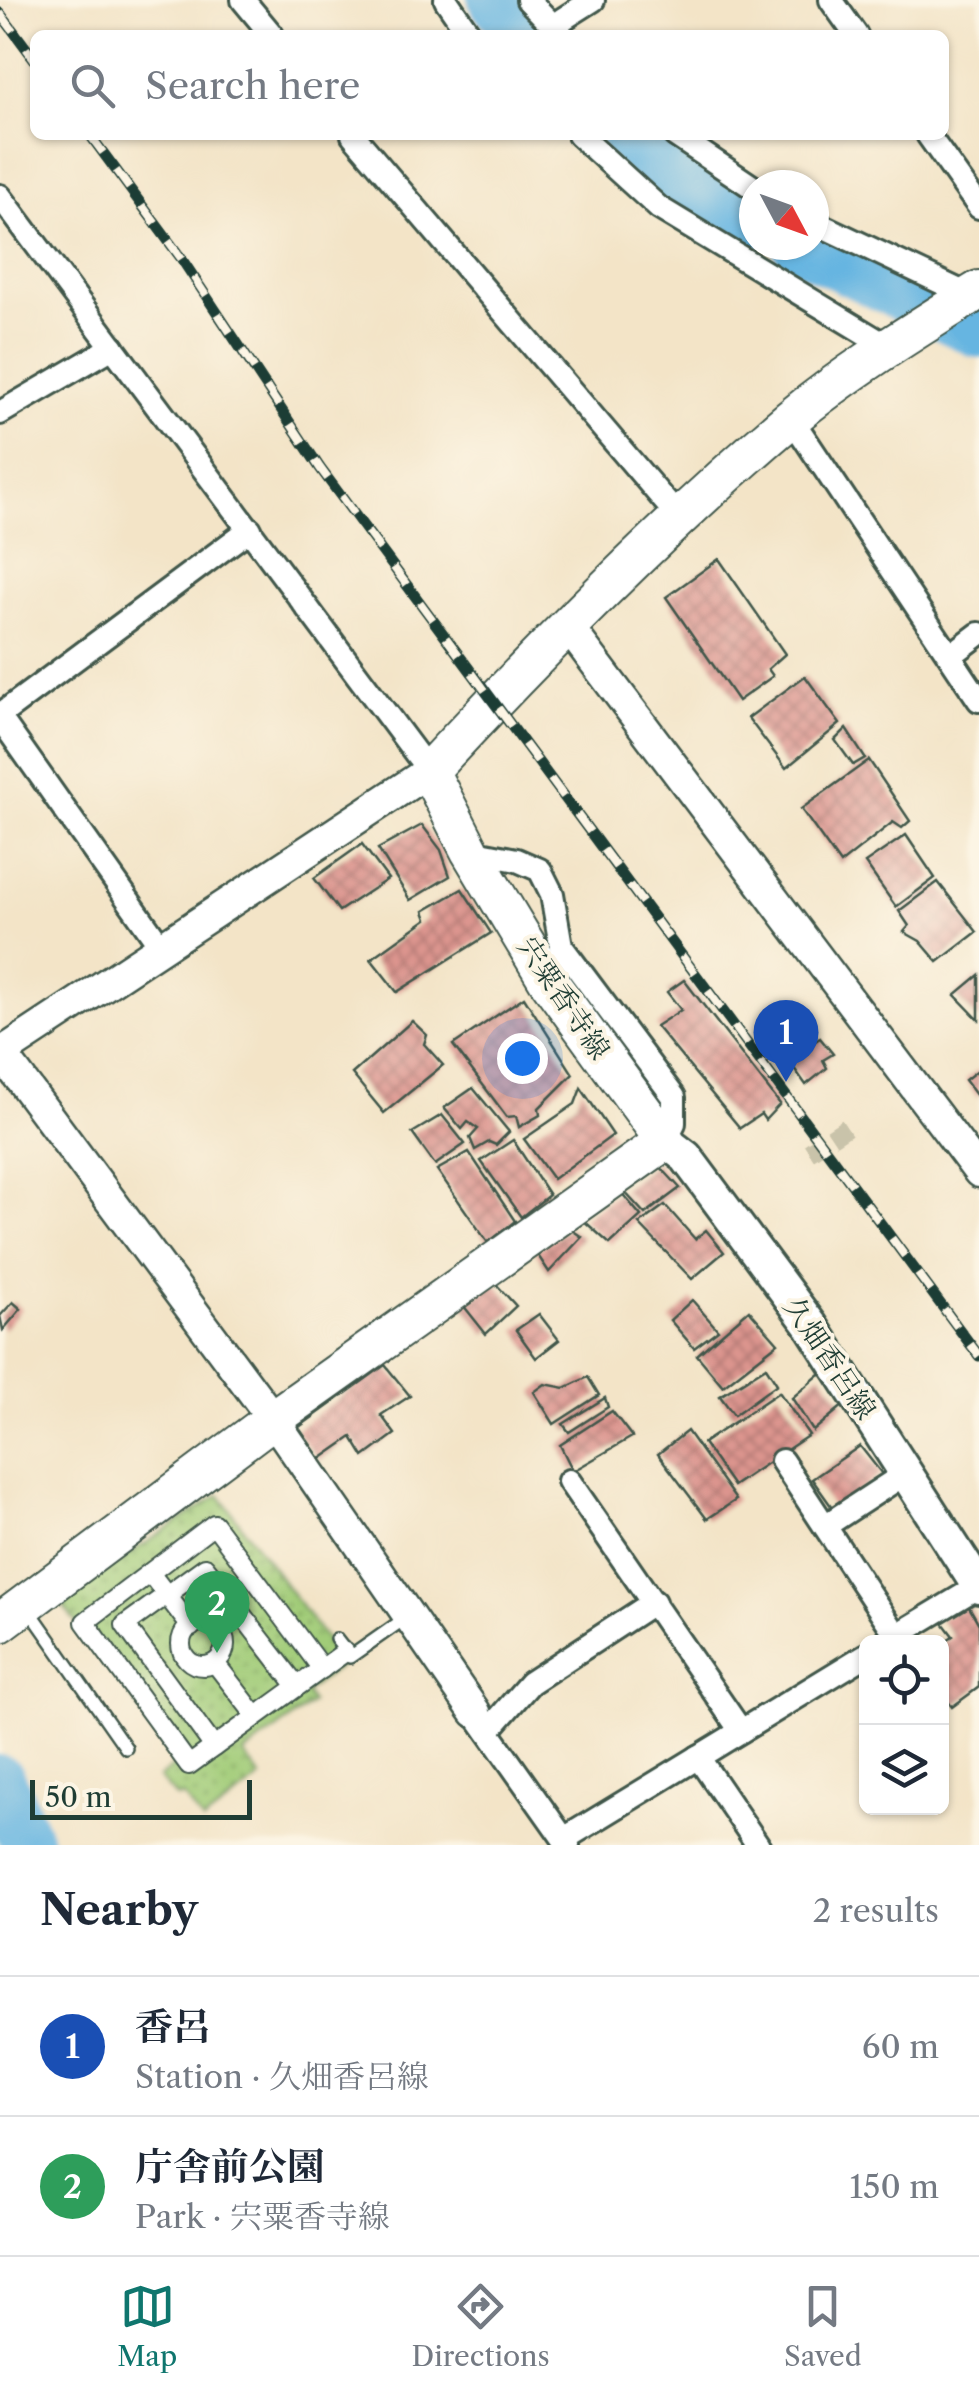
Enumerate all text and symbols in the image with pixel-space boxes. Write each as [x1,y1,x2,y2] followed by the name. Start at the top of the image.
[30,30,949,140] search box
[65,58,120,113] icon: search
[145,62,360,109] text: Search here
[739,170,829,260] north arrow
[511,930,617,1066] street label: 宍粟香寺線
[754,1000,818,1082] pin: 1
[497,1033,548,1084] your location
[777,1290,883,1426] street label: 久畑香呂線
[184,1570,250,1653] pin: 2
[859,1635,949,1815] map controls
[859,1635,949,1725] button: locate
[859,1725,949,1815] button: layers
[30,1775,252,1820] scale bar
[45,1780,112,1814] text: 50 m
[40,1884,198,1936] text: Nearby
[813,1891,939,1930] text: 2 results
[135,2003,211,2050] text: 香呂
[65,2027,80,2066] text: 1
[862,2027,939,2066] text: 60 m
[135,2057,429,2096] text: Station · 久畑香呂線
[135,2143,325,2190] text: 庁舎前公園
[63,2167,82,2206] text: 2
[850,2167,939,2206] text: 150 m
[135,2197,390,2236] text: Park · 宍粟香寺線
[117,2279,177,2373] tab: Map
[411,2279,550,2373] tab: Directions
[784,2279,862,2373] tab: Saved

